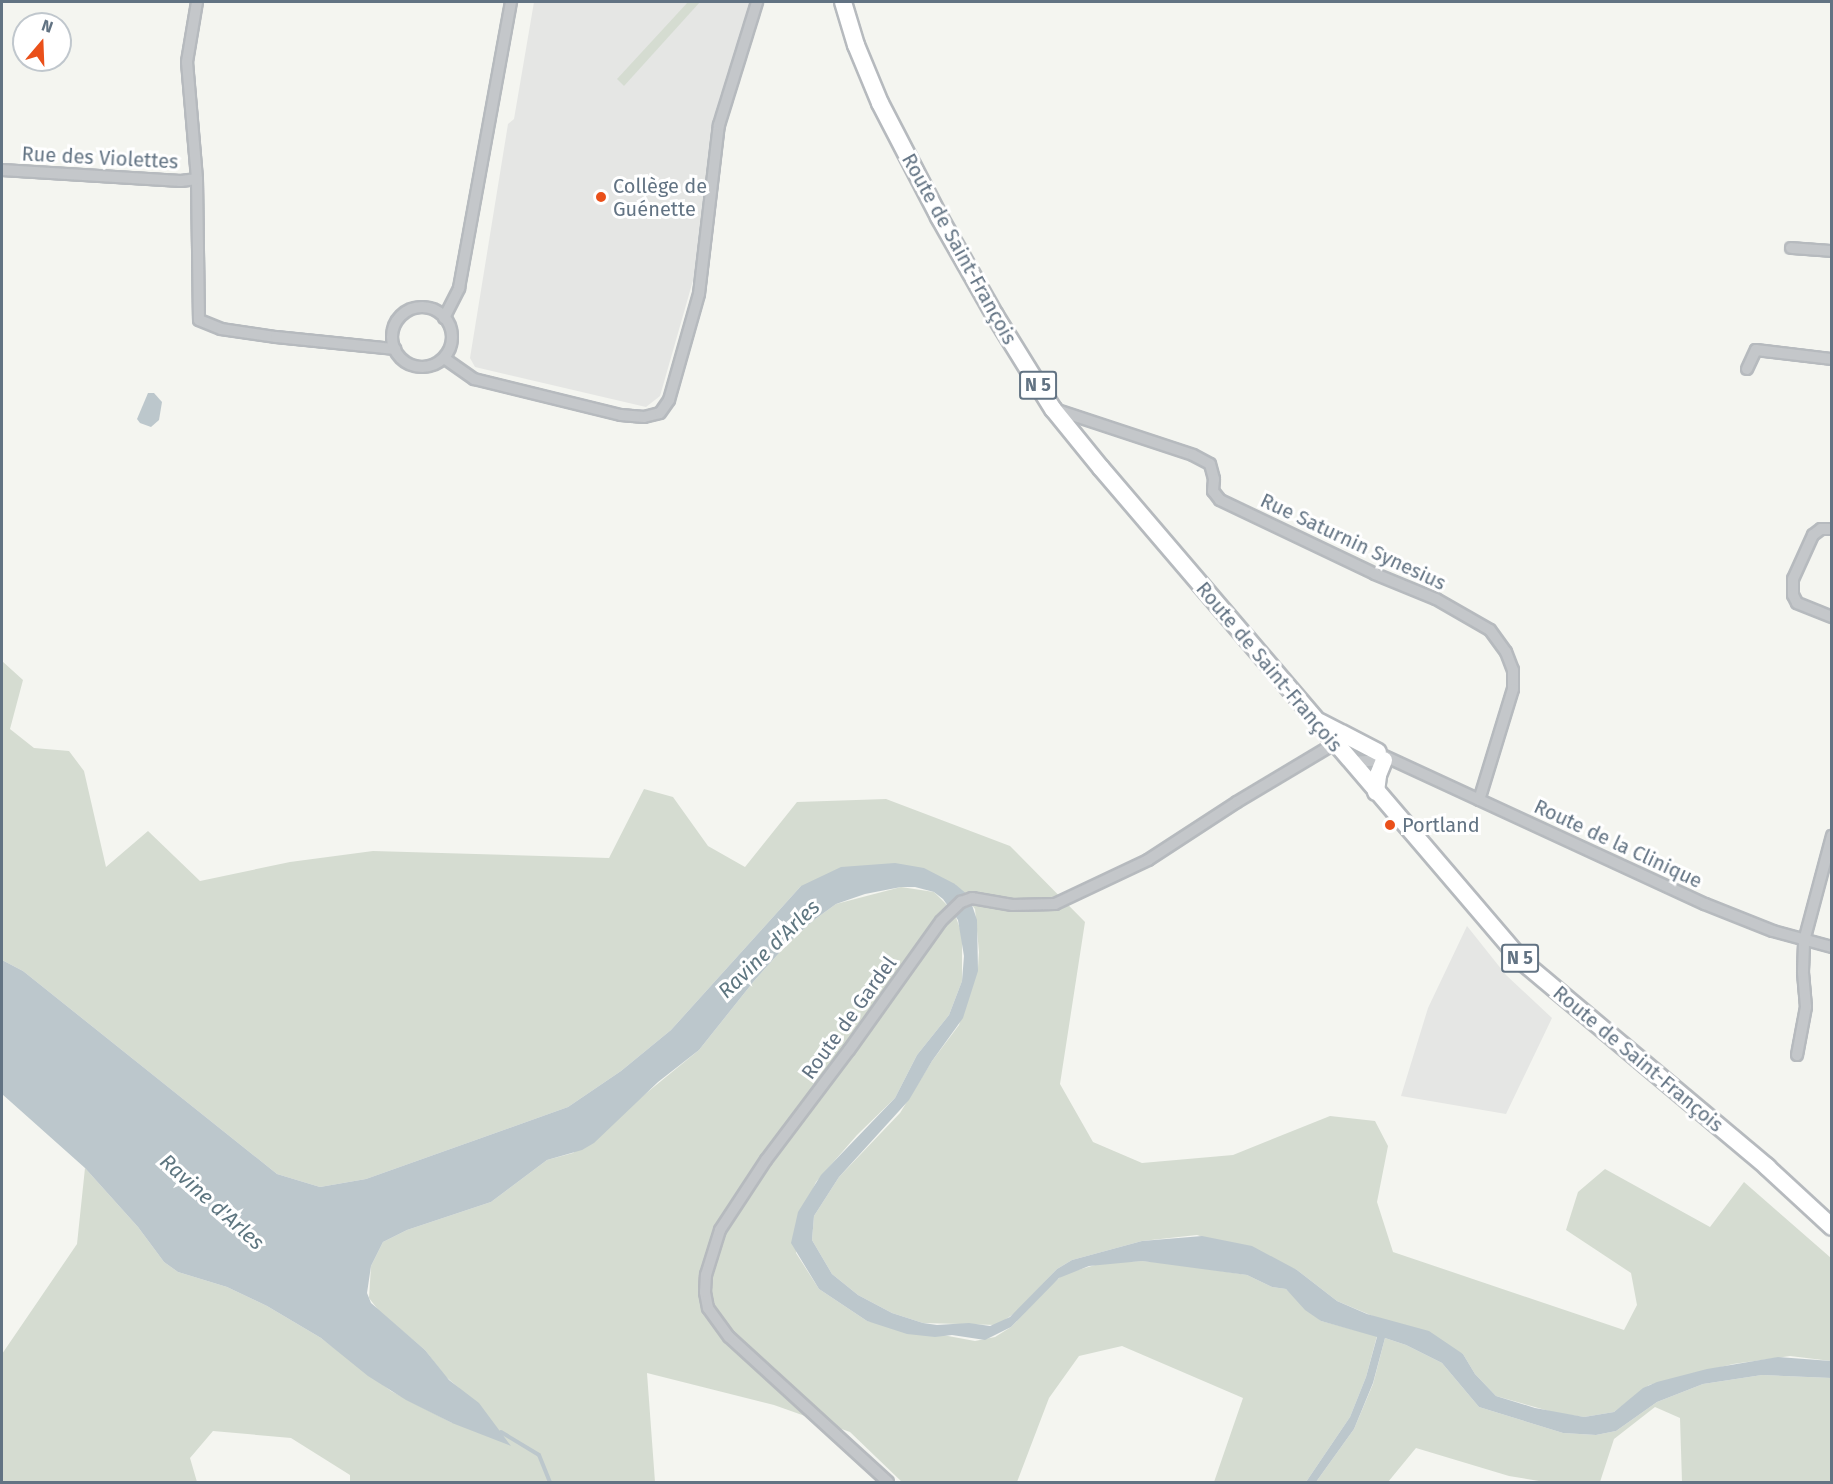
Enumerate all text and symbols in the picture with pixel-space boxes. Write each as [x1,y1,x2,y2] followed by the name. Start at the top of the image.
[12,12,72,72] north arrow
[39,16,55,37] text: N
[21,142,179,174] street label: Rue des Violettes
[896,149,1022,349] street label: Route de Saint-François
[613,174,707,221] place label: Collège de Guénette
[594,190,608,204] marker: Collège de Guénette
[1018,370,1058,400] road number: N 5
[1256,488,1450,596] street label: Rue Saturnin Synesius
[1191,577,1347,757] street label: Route de Saint-François
[1530,795,1706,893] street label: Route de la Clinique
[1402,813,1480,837] place label: Portland
[1383,818,1397,832] marker: Portland
[713,894,825,1004] water label: Ravine d'Arles
[1500,943,1540,973] road number: N 5
[796,952,902,1084] street label: Route de Gardel
[1548,981,1728,1137] street label: Route de Saint-François
[155,1149,269,1255] water label: Ravine d'Arles

